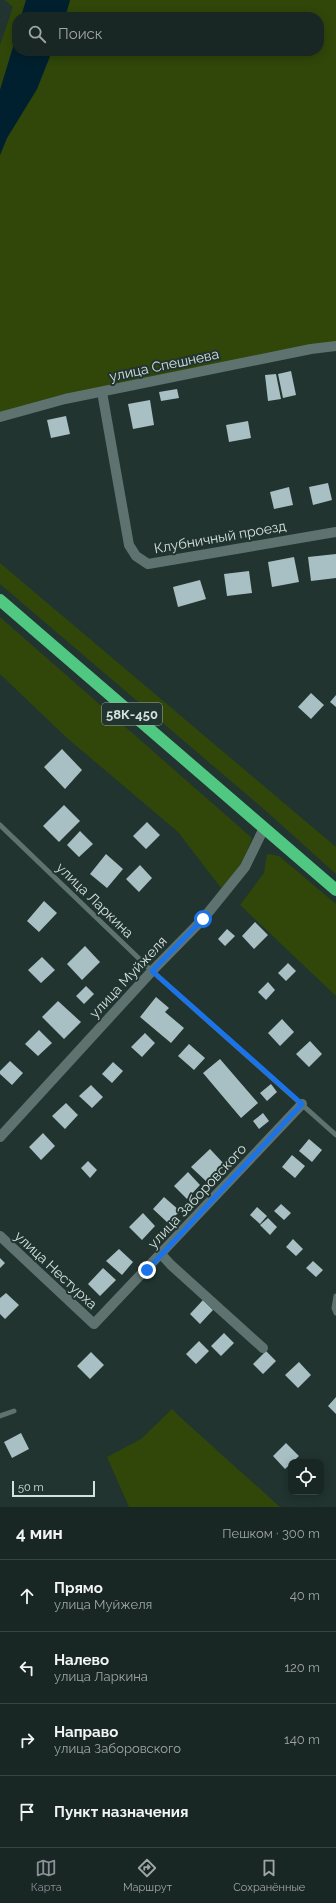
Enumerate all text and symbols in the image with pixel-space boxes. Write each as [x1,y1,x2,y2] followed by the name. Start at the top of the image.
[12,12,324,56] search box
[26,23,48,45] icon: search
[58,25,103,43] text: Поиск
[108,346,220,384] street label: улица Спешнева
[153,517,287,557] street label: Клубничный проезд
[102,703,162,725] road number: 58К-450
[53,859,137,941] street label: улица Ларкина
[194,910,212,928] route start
[86,933,170,1021] street label: улица Муйжеля
[145,1141,249,1251] street label: улица Заборовского
[11,1228,101,1312] street label: улица Нестурха
[138,1261,156,1279] route end
[288,1459,324,1495] map controls
[288,1459,324,1495] button: locate
[12,1479,95,1498] scale bar
[18,1481,44,1494] text: 50 m
[16,1523,63,1543] text: 4 мин
[222,1526,320,1541] text: Пешком · 300 m
[54,1579,103,1597] text: Прямо
[16,1585,38,1607] icon: ahead
[290,1588,320,1603] text: 40 m
[54,1597,152,1612] text: улица Муйжеля
[54,1651,109,1669] text: Налево
[16,1657,38,1679] icon: left
[284,1660,320,1675] text: 120 m
[54,1669,148,1684] text: улица Ларкина
[54,1723,118,1741] text: Направо
[16,1729,38,1751] icon: right
[284,1732,320,1747] text: 140 m
[54,1741,181,1756] text: улица Заборовского
[16,1801,38,1823] icon: arrive
[54,1803,188,1821] text: Пункт назначения
[31,1857,62,1894] tab: Карта
[123,1857,172,1894] tab: Маршрут
[233,1857,305,1894] tab: Сохранённые

